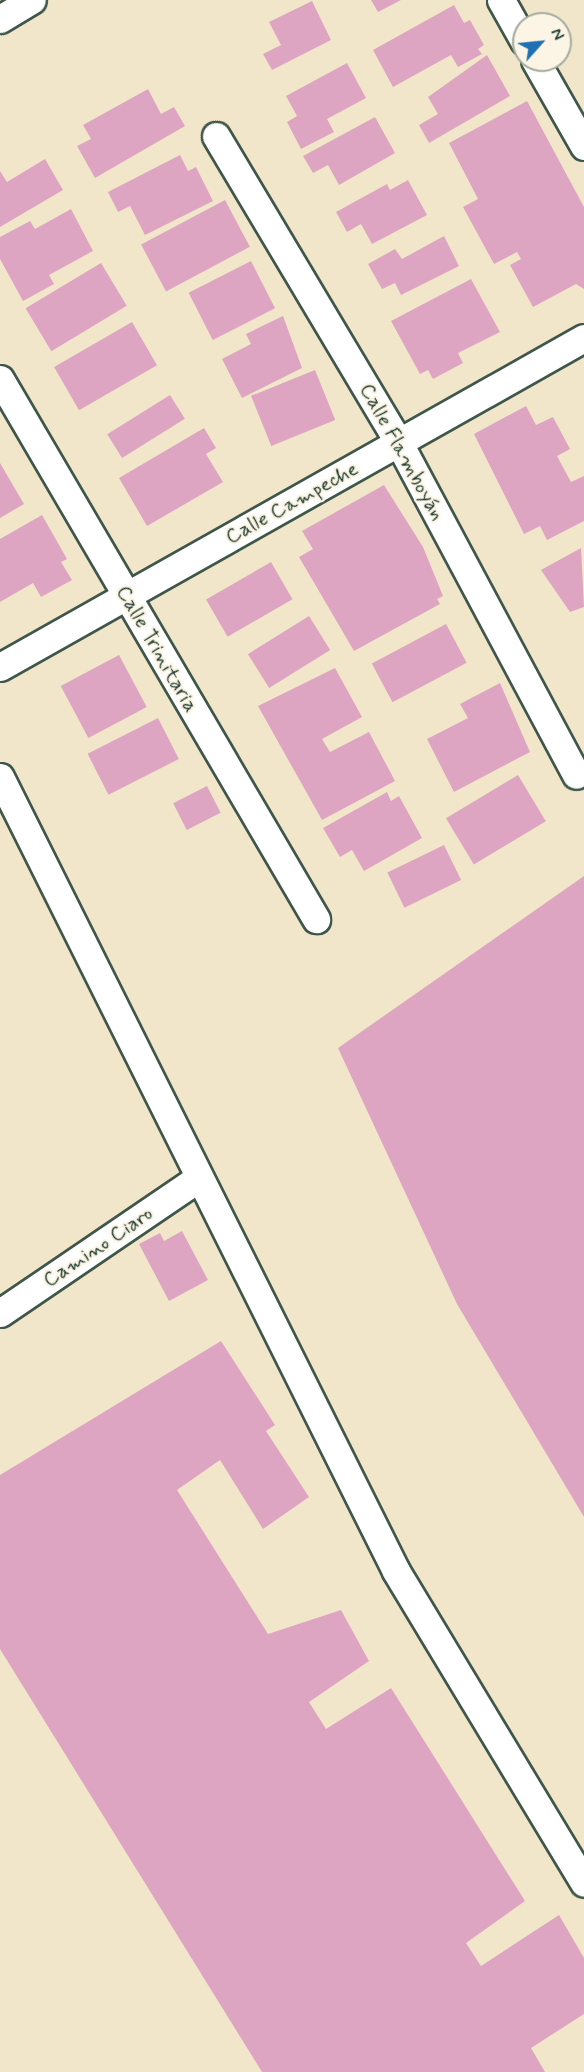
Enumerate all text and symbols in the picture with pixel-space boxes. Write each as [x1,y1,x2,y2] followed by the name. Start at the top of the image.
[512,12,572,72] north arrow
[545,25,568,44] text: N
[354,380,450,524] street label: Calle Flamboyán
[222,457,362,549] street label: Calle Campeche
[110,581,204,717] street label: Calle Trinitaria
[38,1201,158,1293] street label: Camino Ciaro

